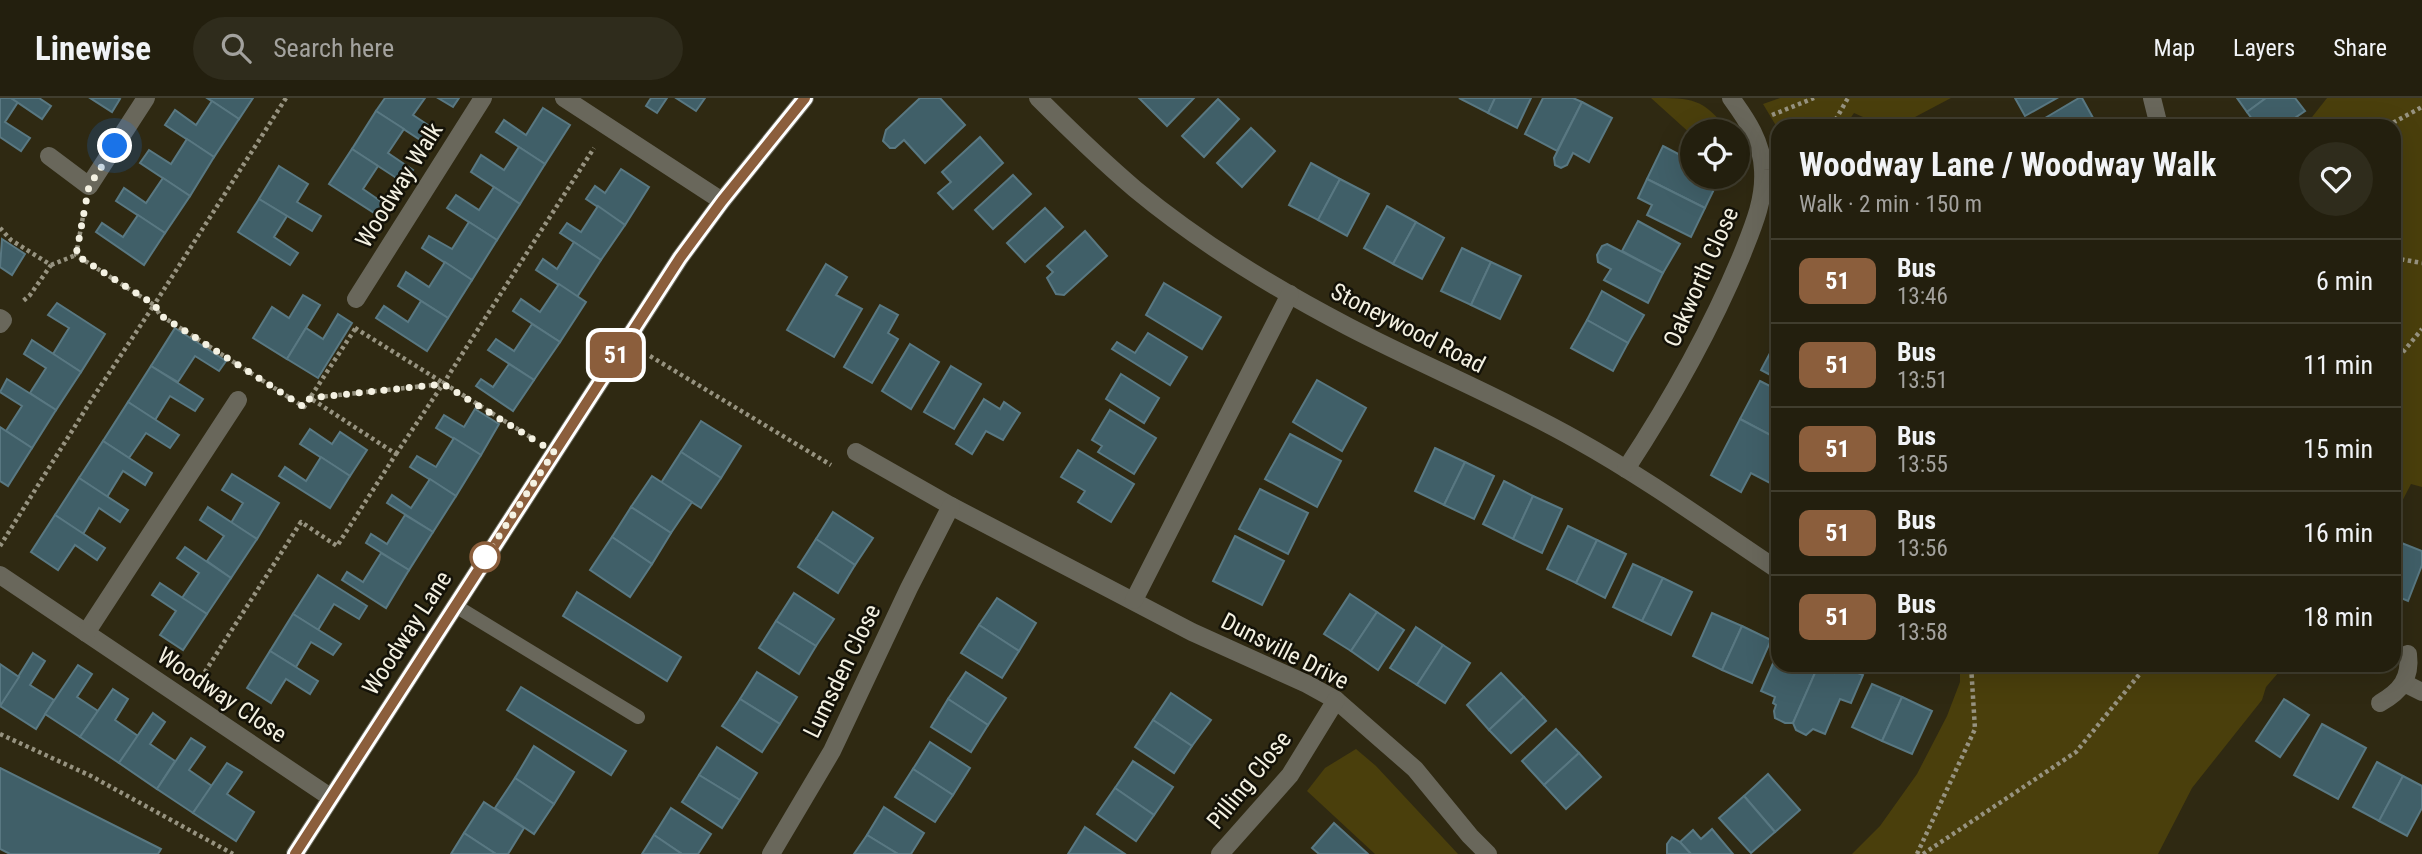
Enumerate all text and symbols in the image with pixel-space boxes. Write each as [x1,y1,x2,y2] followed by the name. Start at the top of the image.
[193,17,683,80] search box
[35,29,151,68] text: Linewise
[217,29,255,67] icon: search
[273,33,394,63] text: Search here
[2154,34,2195,62] text: Map
[2233,34,2295,62] text: Layers
[2333,34,2387,62] text: Share
[349,117,449,253] street label: Woodway Walk
[1680,119,1750,189] map controls
[1680,119,1750,189] button: locate
[97,128,132,163] your location
[2299,142,2373,216] button: heart
[1799,145,2216,184] text: Woodway Lane / Woodway Walk
[1799,191,1982,218] text: Walk · 2 min · 150 m
[1658,203,1744,351] street label: Oakworth Close
[1897,253,1936,283] text: Bus
[2316,266,2373,296] text: 6 min
[1825,267,1850,295] text: 51
[1326,277,1490,379] street label: Stoneywood Road
[1897,283,1948,310] text: 13:46
[584,332,648,378] line badge: 51
[1897,337,1936,367] text: Bus
[604,341,628,369] text: 51
[2303,350,2373,380] text: 11 min
[1825,351,1850,379] text: 51
[1897,367,1948,394] text: 13:51
[1897,421,1936,451] text: Bus
[2303,434,2373,464] text: 15 min
[1825,435,1850,463] text: 51
[1897,451,1948,478] text: 13:55
[1897,505,1936,535] text: Bus
[2303,518,2373,548] text: 16 min
[1825,519,1850,547] text: 51
[1897,535,1948,562] text: 13:56
[470,542,500,572] unlabelled marker
[357,566,457,700] street label: Woodway Lane
[1897,589,1936,619] text: Bus
[798,600,886,742] street label: Lumsden Close
[2303,602,2373,632] text: 18 min
[1825,603,1850,631] text: 51
[1217,607,1353,695] street label: Dunsville Drive
[1897,619,1948,646] text: 13:58
[152,642,292,748] street label: Woodway Close
[1201,725,1297,835] street label: Pilling Close

